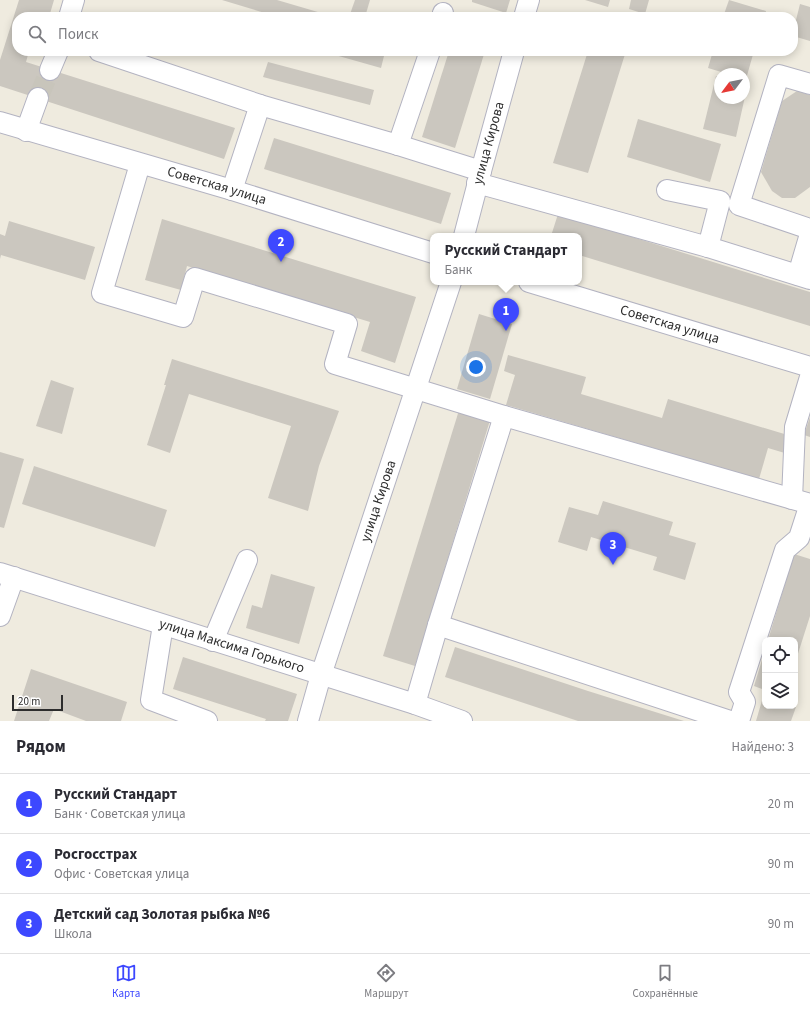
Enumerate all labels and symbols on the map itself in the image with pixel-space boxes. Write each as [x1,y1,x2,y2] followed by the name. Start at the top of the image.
[714,68,750,104] north arrow
[468,100,510,187] street label: улица Кирова
[165,162,269,210] street label: Советская улица
[268,229,294,262] pin: 2
[493,298,519,331] pin: 1
[618,300,722,349] street label: Советская улица
[466,357,486,377] your location
[356,458,401,545] street label: улица Кирова
[600,532,626,565] pin: 3
[157,614,307,678] street label: улица Максима Горького
[12,693,63,712] scale bar

